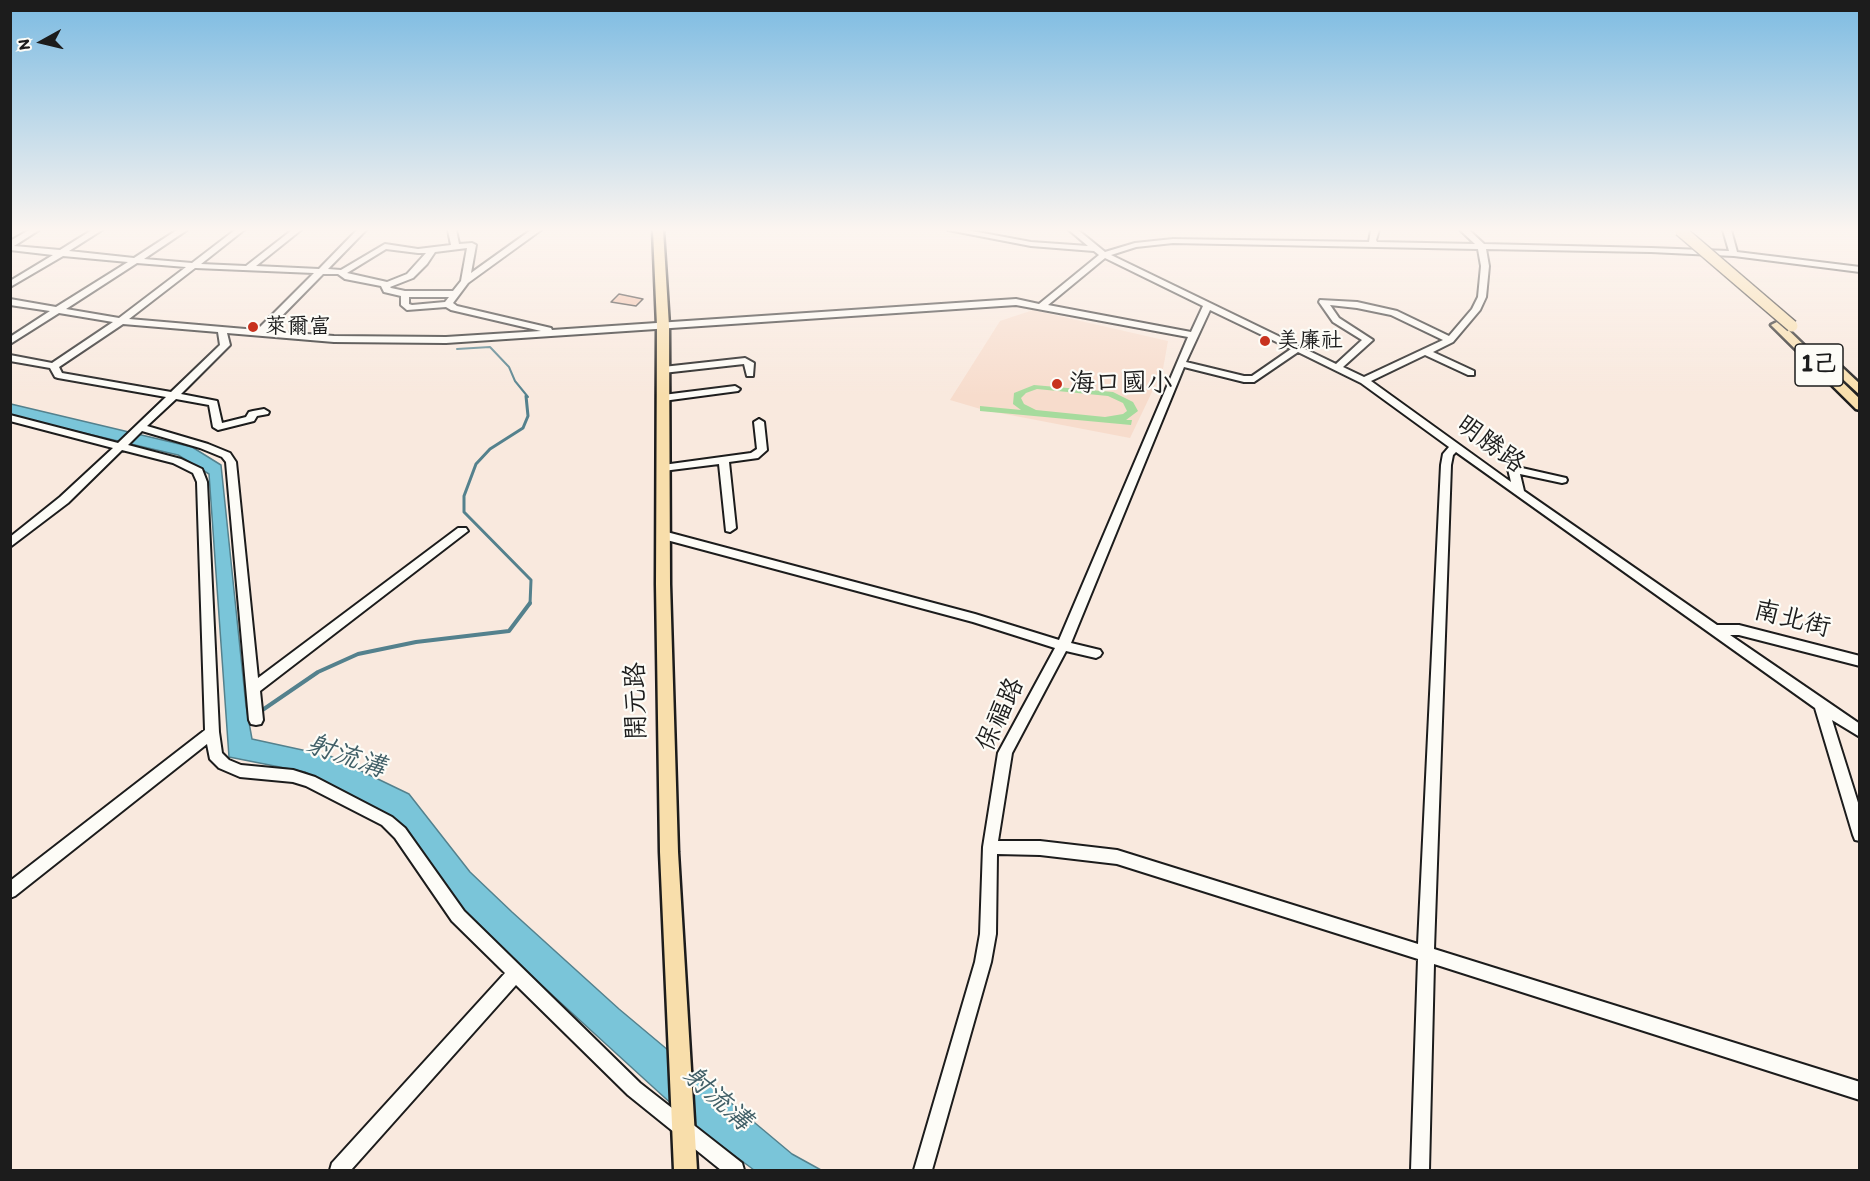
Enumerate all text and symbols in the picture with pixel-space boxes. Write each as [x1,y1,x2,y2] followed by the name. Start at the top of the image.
[12,12,72,72] north arrow
[14,38,34,51] text: N
[265,314,331,340] place label: 萊爾富
[246,320,260,334] marker: 萊爾富
[1277,328,1343,354] place label: 美廉社
[1258,334,1272,348] marker: 美廉社
[1795,344,1843,386] road number: 1己
[1069,368,1173,400] place label: 海口國小
[1050,377,1064,391] marker: 海口國小
[1449,409,1531,481] street label: 明勝路
[1750,595,1834,645] street label: 南北街
[621,662,653,740] street label: 開元路
[970,673,1032,757] street label: 保福路
[302,728,390,786] water label: 射流溝
[676,1060,758,1138] water label: 射流溝

